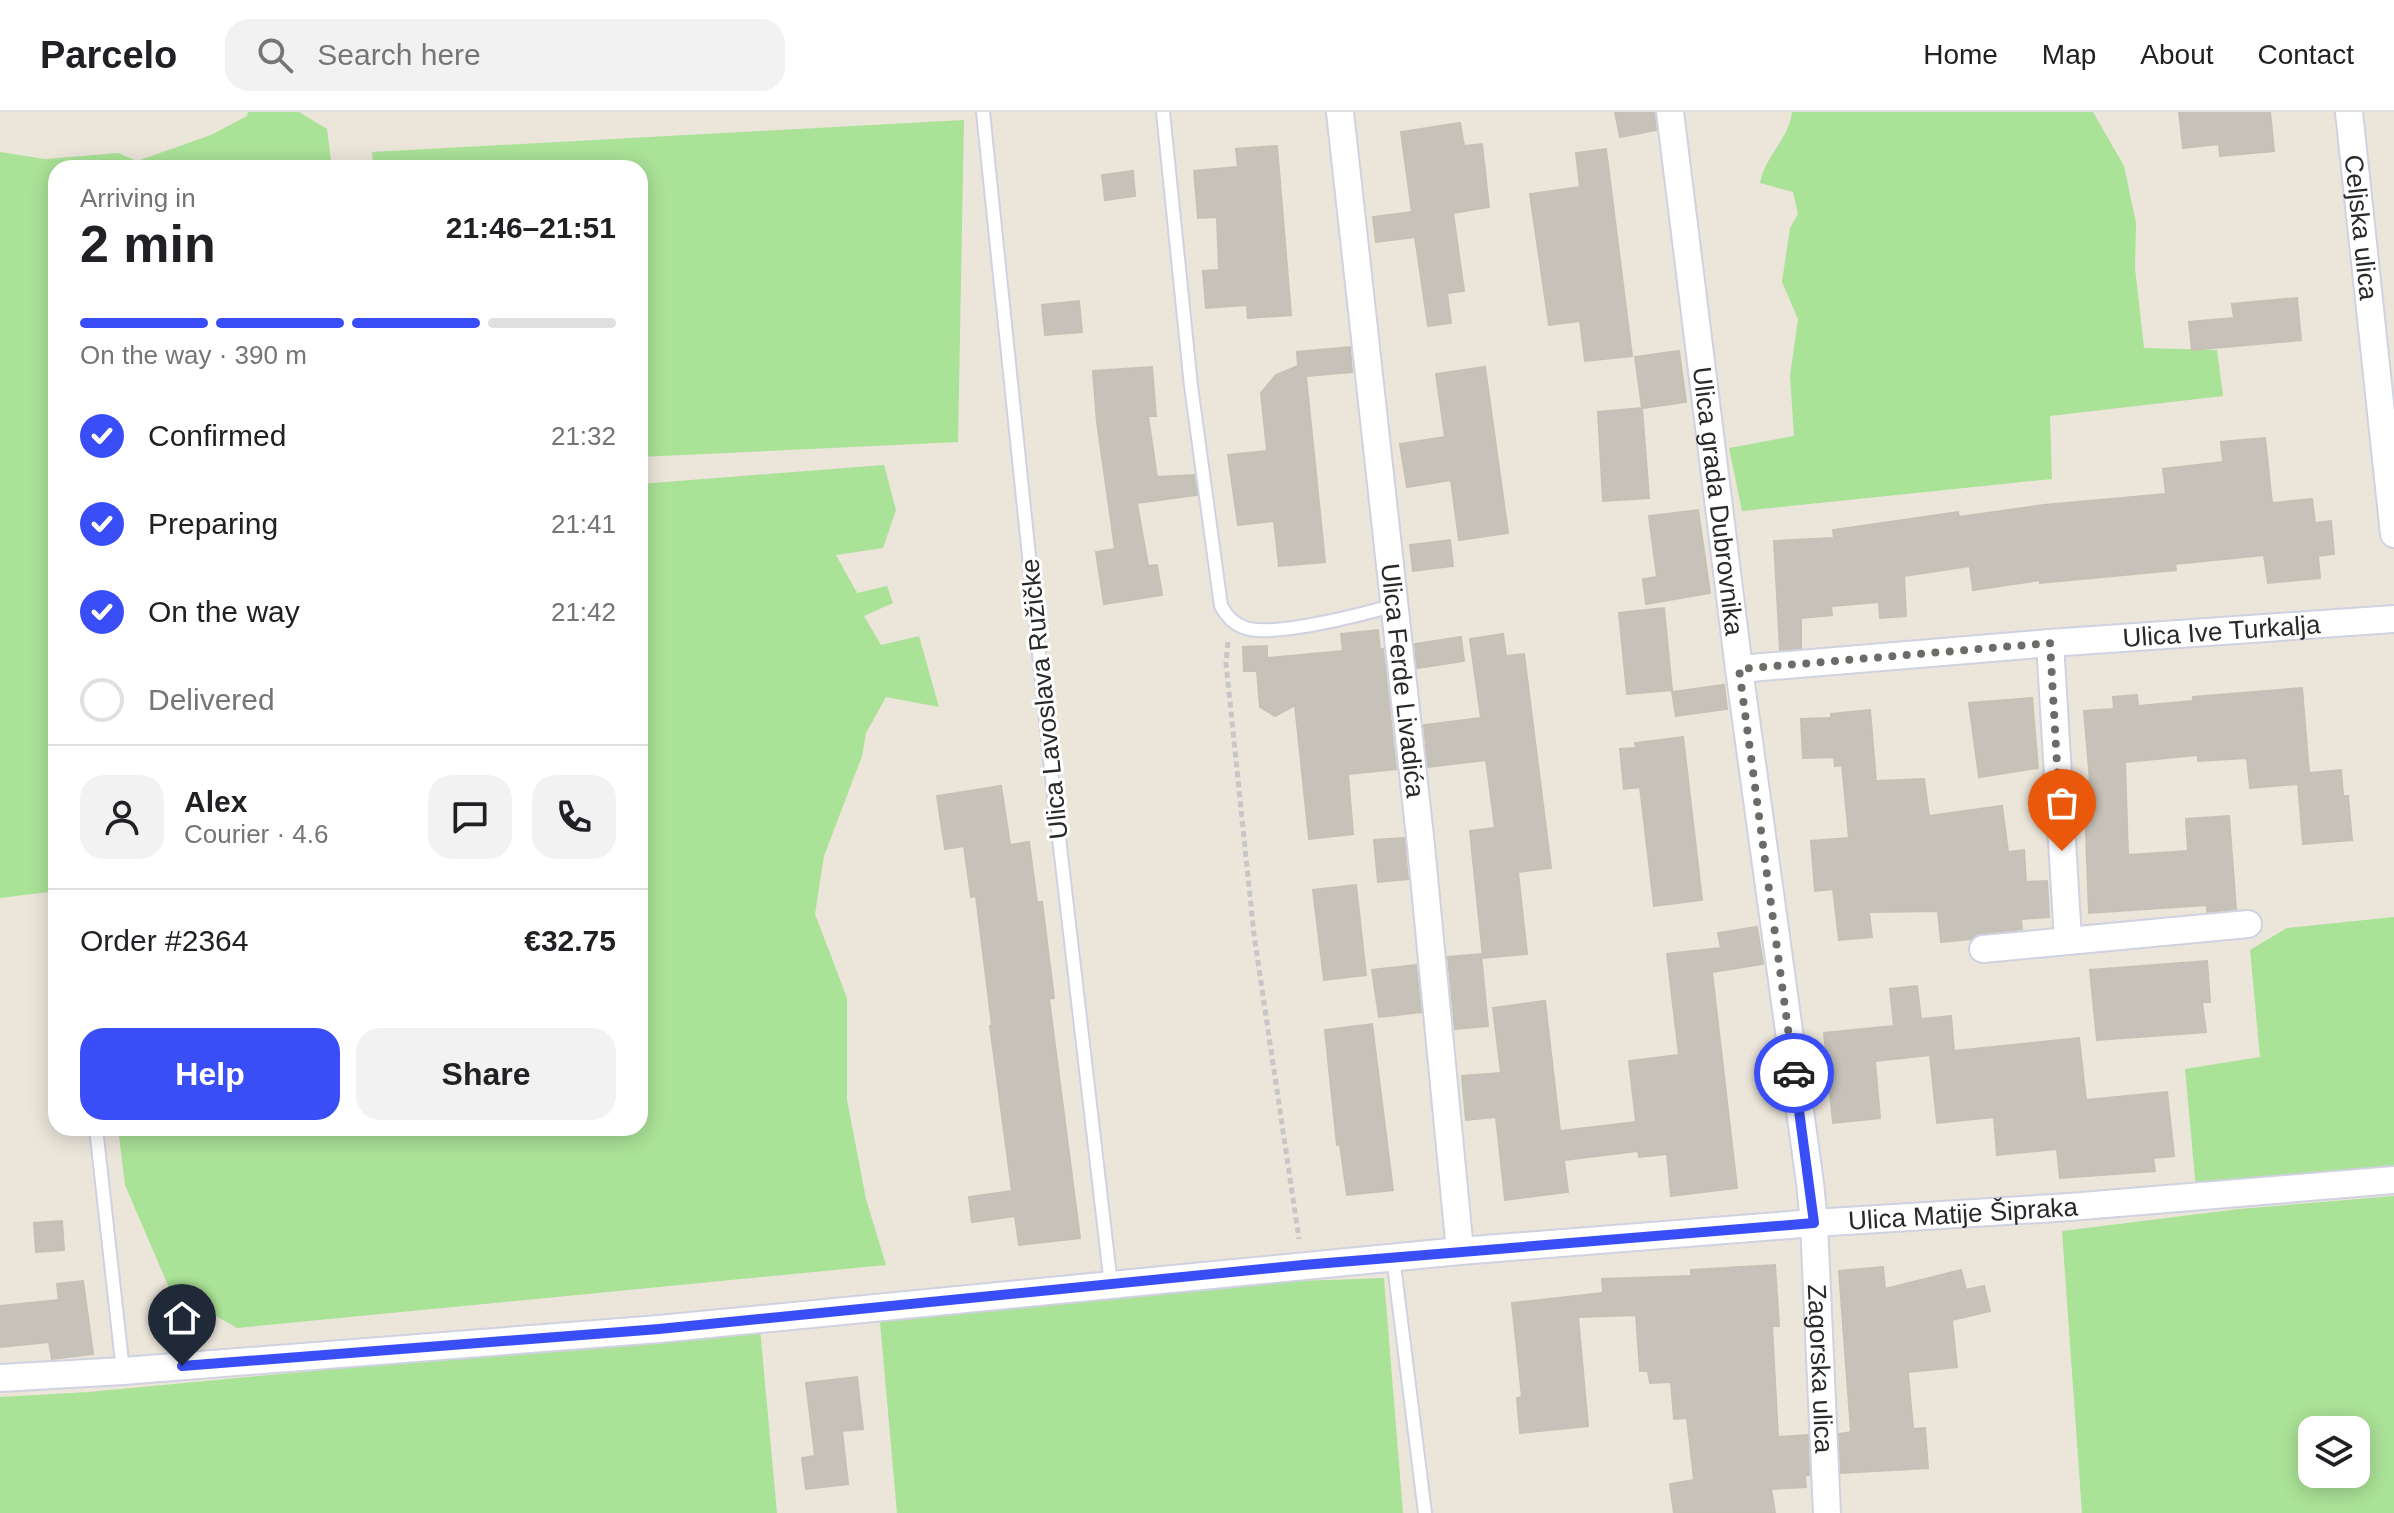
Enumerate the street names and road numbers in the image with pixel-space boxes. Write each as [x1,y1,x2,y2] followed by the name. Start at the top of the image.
[2339,153,2384,302] street label: Celjska ulica
[1687,365,1750,638] street label: Ulica grada Dubrovnika
[1014,557,1074,841] street label: Ulica Lavoslava Ružičke
[1375,562,1431,800] street label: Ulica Ferde Livadića
[2122,609,2322,653] street label: Ulica Ive Turkalja
[1847,1191,2079,1236] street label: Ulica Matije Šipraka
[1802,1283,1839,1454] street label: Zagorska ulica

